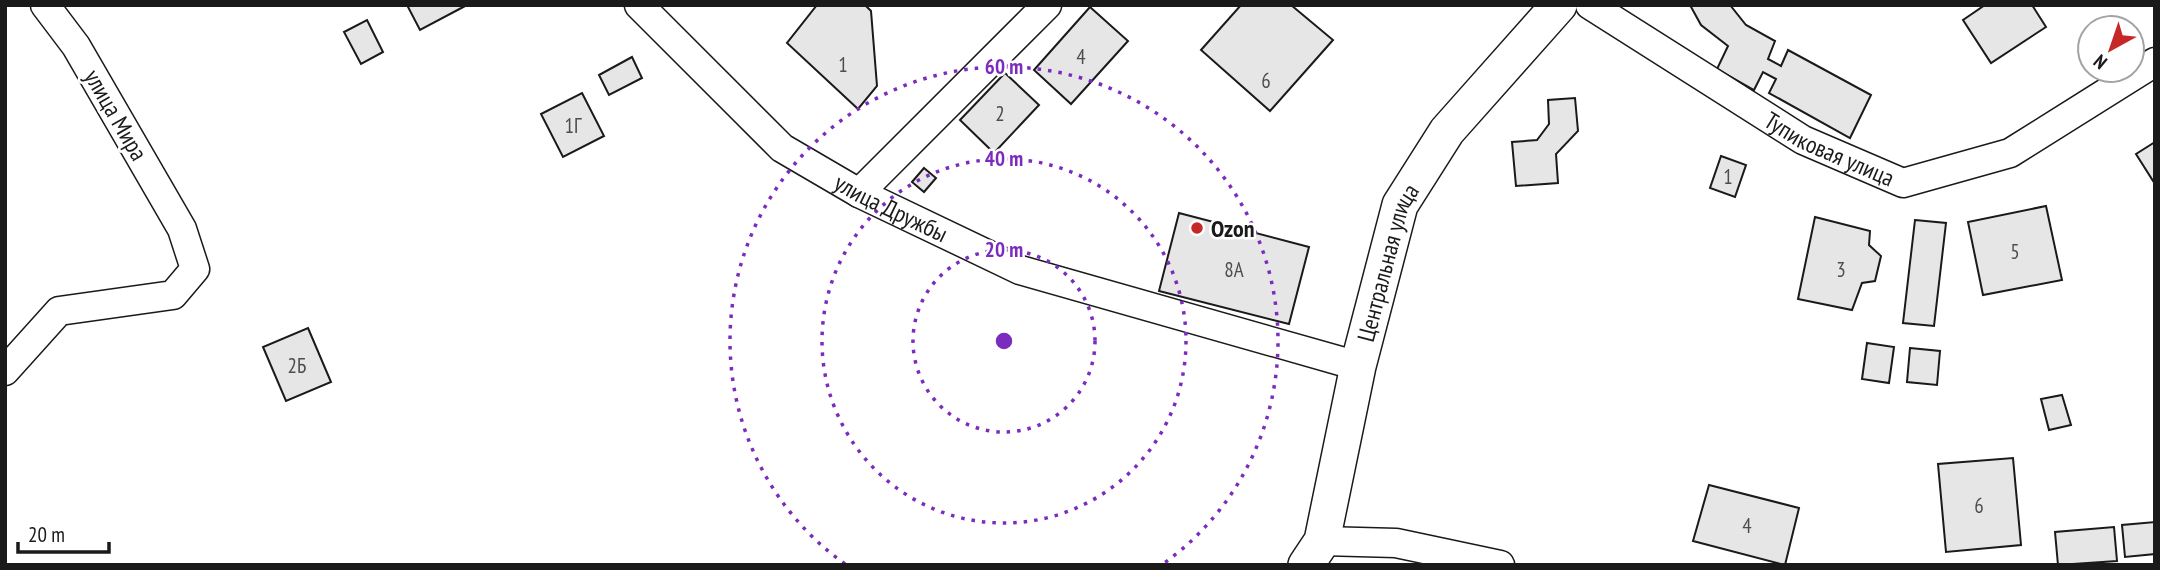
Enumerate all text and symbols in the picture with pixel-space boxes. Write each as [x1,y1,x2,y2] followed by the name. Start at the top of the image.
[2076,14,2146,84] north arrow
[1076,43,1086,70] house number: 4
[2088,50,2112,75] text: N
[838,51,848,78] house number: 1
[985,53,1023,80] text: 60 m
[78,64,154,166] street label: улица Мира
[1261,67,1271,94] house number: 6
[995,100,1005,127] house number: 2
[1759,104,1899,193] street label: Тупиковая улица
[565,112,582,139] house number: 1Г
[985,145,1023,172] text: 40 m
[1723,163,1733,190] house number: 1
[829,167,953,249] street label: улица Дружбы
[1350,177,1425,345] street label: Центральная улица
[1211,213,1254,244] place label: Ozon
[1189,220,1205,236] marker: Ozon
[985,236,1023,263] text: 20 m
[2010,238,2020,265] house number: 5
[1224,256,1244,283] house number: 8А
[1836,256,1846,283] house number: 3
[992,329,1016,353] centre of rings
[288,352,306,379] house number: 2Б
[1974,492,1984,519] house number: 6
[18,510,108,554] scale bar
[1742,512,1752,539] house number: 4
[28,521,65,548] text: 20 m

